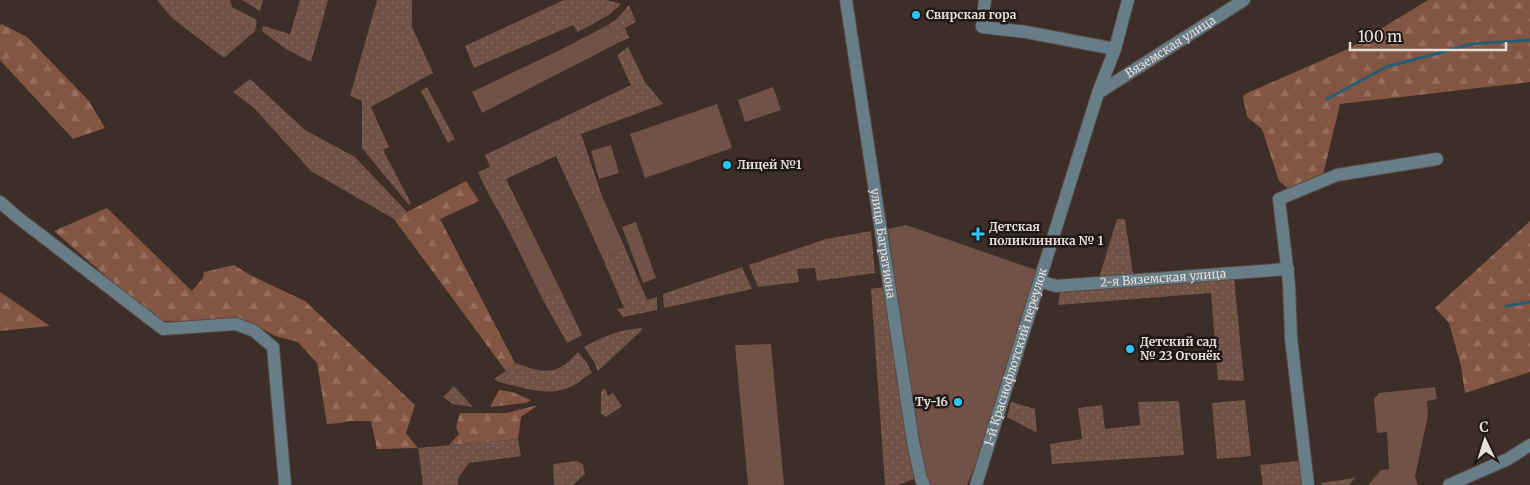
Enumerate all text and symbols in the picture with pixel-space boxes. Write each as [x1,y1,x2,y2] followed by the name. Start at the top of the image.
[926,7,1017,22] place label: Свирская гора
[910,9,922,21] marker: Свирская гора
[1122,12,1219,81] street label: Вяземская улица
[1350,20,1506,52] scale bar
[1358,27,1402,46] text: 100 m
[737,157,802,172] place label: Лицей №1
[721,159,733,171] marker: Лицей №1
[868,187,899,300] street label: улица Багратиона
[989,219,1104,248] place label: Детская поликлиника № 1
[971,227,985,241] marker: Детская поликлиника № 1
[981,265,1050,448] street label: 1-й Краснофлотский переулок
[1099,266,1227,290] street label: 2-я Вяземская улица
[1140,334,1220,363] place label: Детский сад № 23 Огонёк
[1124,343,1136,355] marker: Детский сад № 23 Огонёк
[915,394,948,409] place label: Ту-16
[952,396,964,408] marker: Ту-16
[1460,415,1510,465] north arrow
[1479,418,1489,436] text: С

